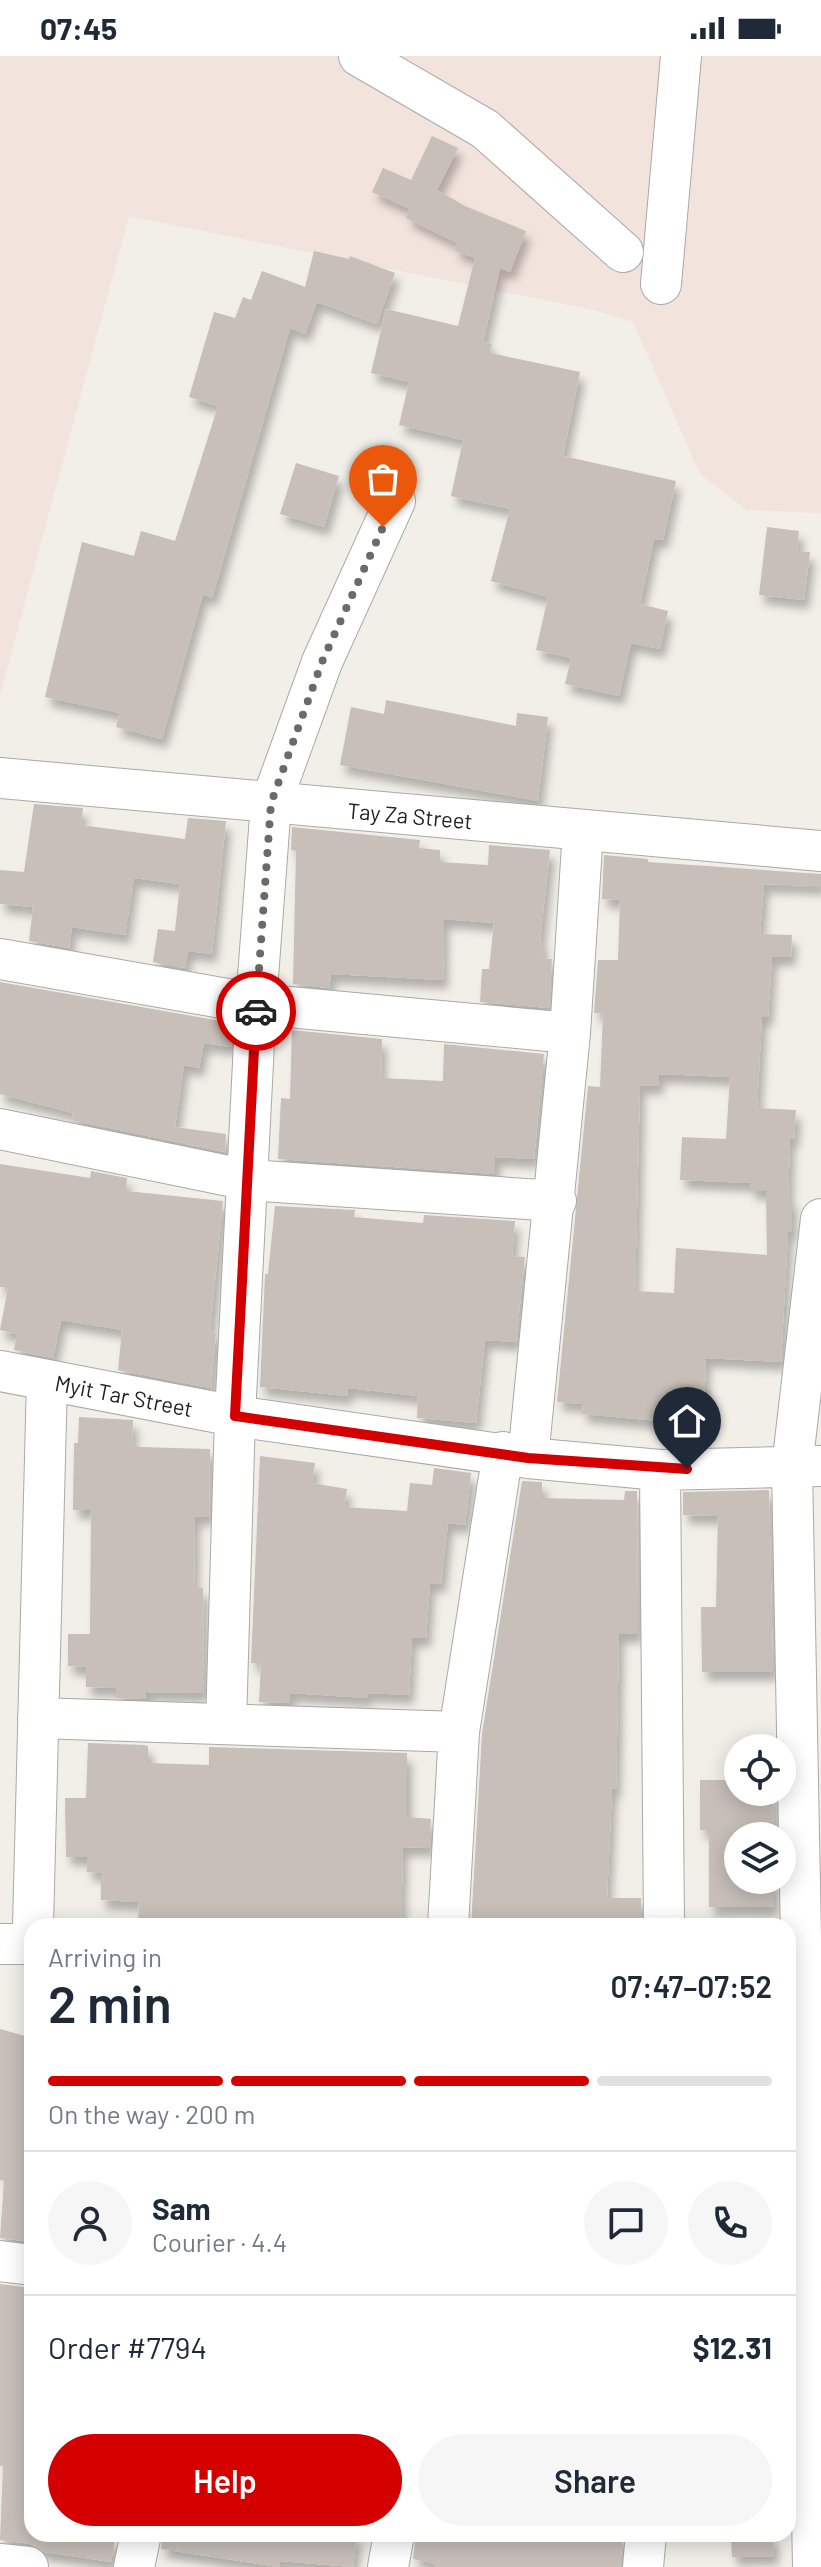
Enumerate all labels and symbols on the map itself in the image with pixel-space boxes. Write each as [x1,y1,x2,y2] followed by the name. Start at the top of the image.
[349,445,417,527] pin
[346,797,474,833] street label: Tay Za Street
[216,971,296,1051] courier
[53,1369,195,1421] street label: Myit Tar Street
[653,1387,721,1469] pin

